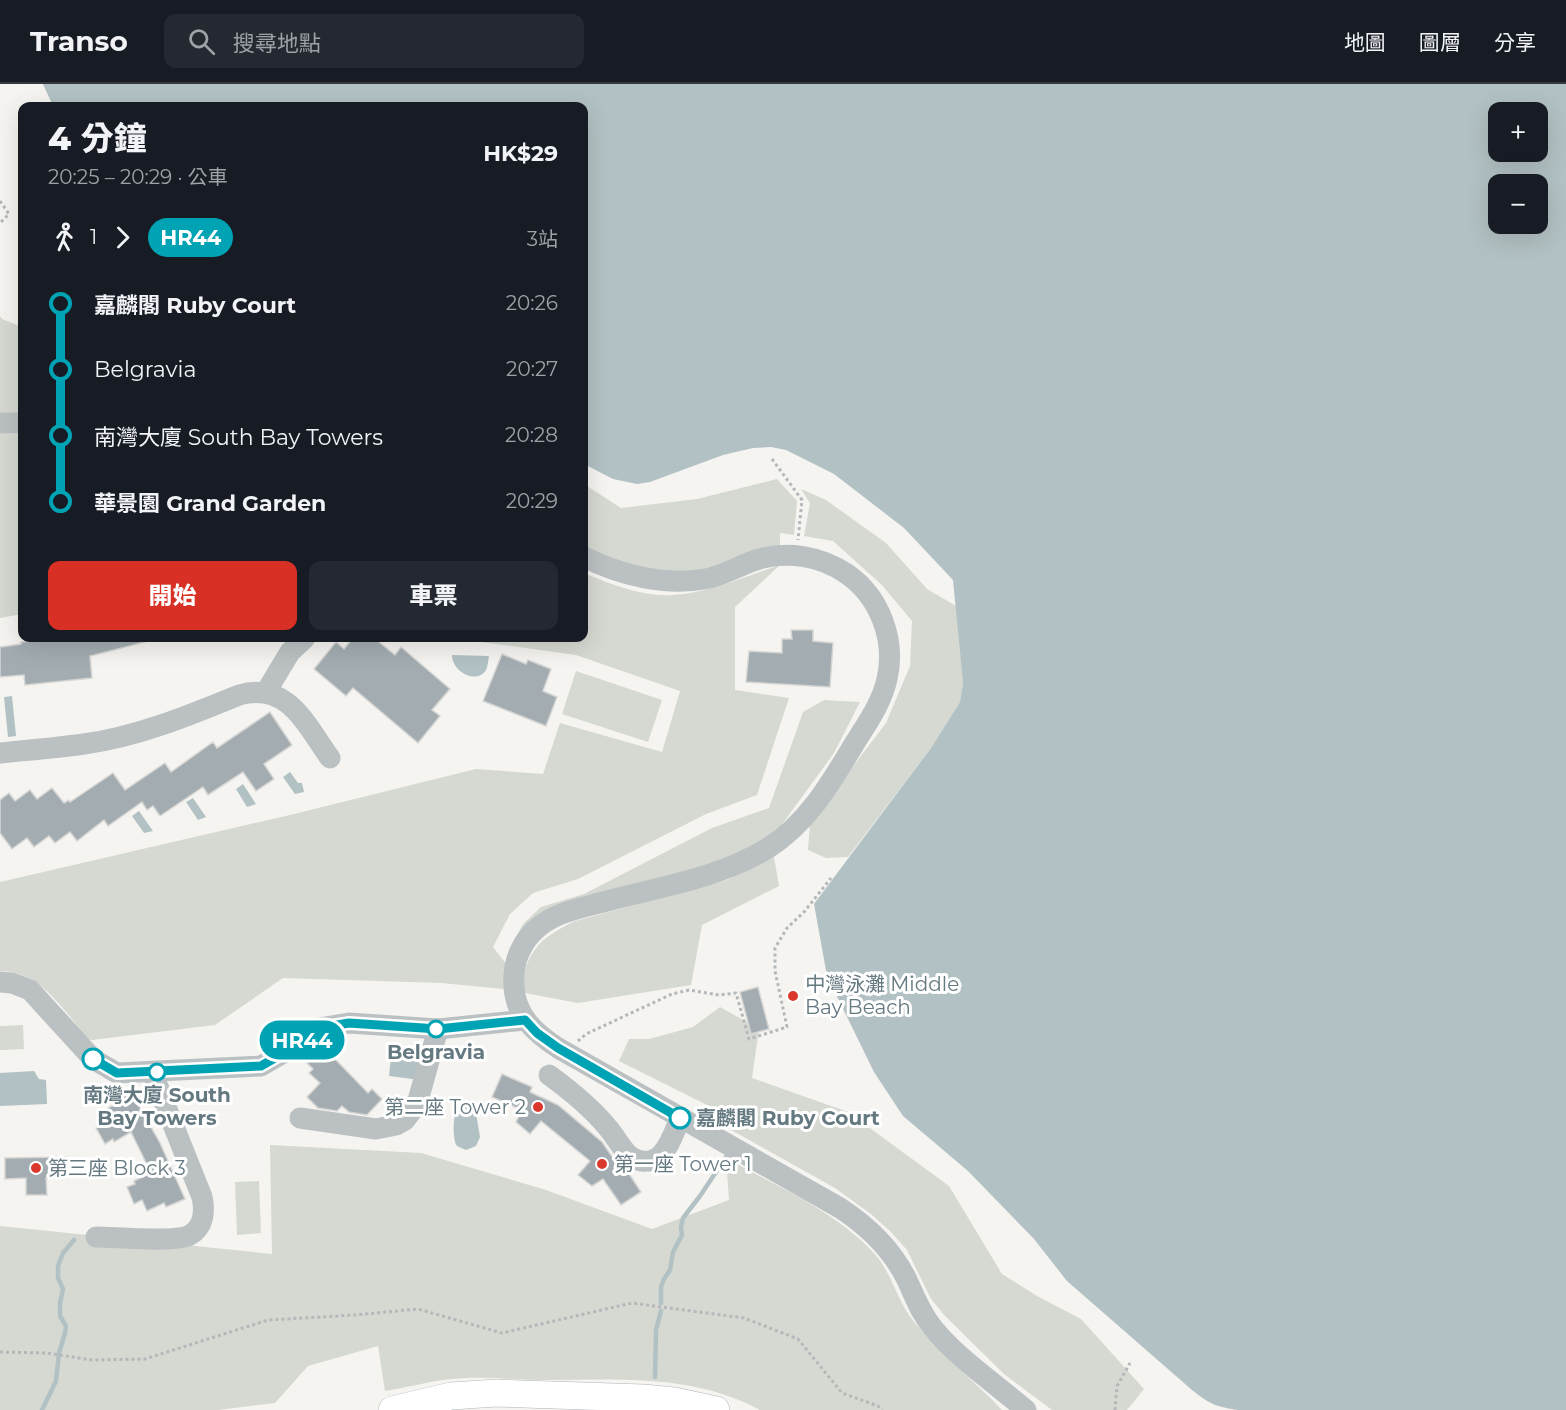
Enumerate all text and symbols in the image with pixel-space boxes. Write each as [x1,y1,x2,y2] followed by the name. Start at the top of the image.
[164,14,584,68] search box
[30,24,128,58] text: Transo
[185,25,218,58] icon: search
[233,30,321,57] text: 搜尋地點
[1344,30,1386,55] text: 地圖
[1419,30,1461,55] text: 圖層
[1494,30,1536,55] text: 分享
[1488,102,1548,234] map controls
[1488,102,1548,162] button: +
[48,118,147,158] text: 4 分鐘
[483,140,558,167] text: HK$29
[48,165,228,189] text: 20:25 – 20:29 · 公車
[1488,174,1548,234] button: −
[48,221,81,254] icon: walk
[106,221,139,254] icon: forward
[90,225,97,249] text: 1
[160,225,221,250] text: HR44
[527,227,558,251] text: 3站
[506,291,558,315] text: 20:26
[94,292,296,319] text: 嘉麟閣 Ruby Court
[94,356,196,383] text: Belgravia
[506,357,558,381] text: 20:27
[505,423,558,447] text: 20:28
[94,424,383,451] text: 南灣大廈 South Bay Towers
[506,489,558,513] text: 20:29
[94,490,326,517] text: 華景園 Grand Garden
[48,561,297,630] button: 開始
[309,561,558,630] button: 車票
[805,972,959,1019] place label: 中灣泳灘 Middle Bay Beach
[786,989,800,1003] marker: 中灣泳灘 Middle Bay Beach
[260,1020,344,1060] line badge: HR44
[427,1020,445,1038] marker: Belgravia
[272,1028,332,1053] text: HR44
[387,1040,485,1064] place label: Belgravia
[82,1048,104,1070] unlabelled marker
[148,1063,166,1081] marker: 南灣大廈 South Bay Towers
[83,1083,231,1130] place label: 南灣大廈 South Bay Towers
[384,1095,526,1119] place label: 第二座 Tower 2
[531,1100,545,1114] marker: 第二座 Tower 2
[696,1106,880,1130] place label: 嘉麟閣 Ruby Court
[669,1107,691,1129] marker: 嘉麟閣 Ruby Court
[614,1152,752,1176] place label: 第一座 Tower 1
[48,1156,186,1180] place label: 第三座 Block 3
[595,1157,609,1171] marker: 第一座 Tower 1
[29,1161,43,1175] marker: 第三座 Block 3

